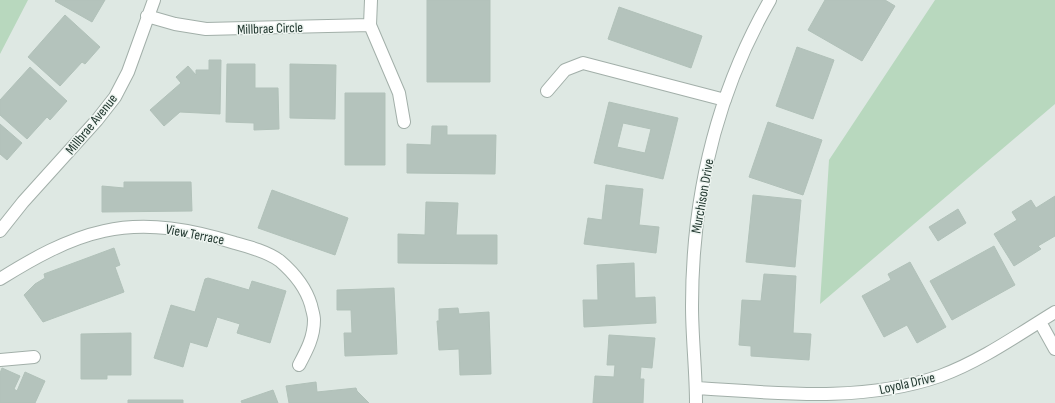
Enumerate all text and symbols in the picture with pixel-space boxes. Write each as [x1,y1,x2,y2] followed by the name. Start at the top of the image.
[237,19,303,38] street label: Millbrae Circle
[62,91,121,158] street label: Millbrae Avenue
[688,157,717,235] street label: Murchison Drive
[164,220,226,248] street label: View Terrace
[878,369,937,398] street label: Loyola Drive

